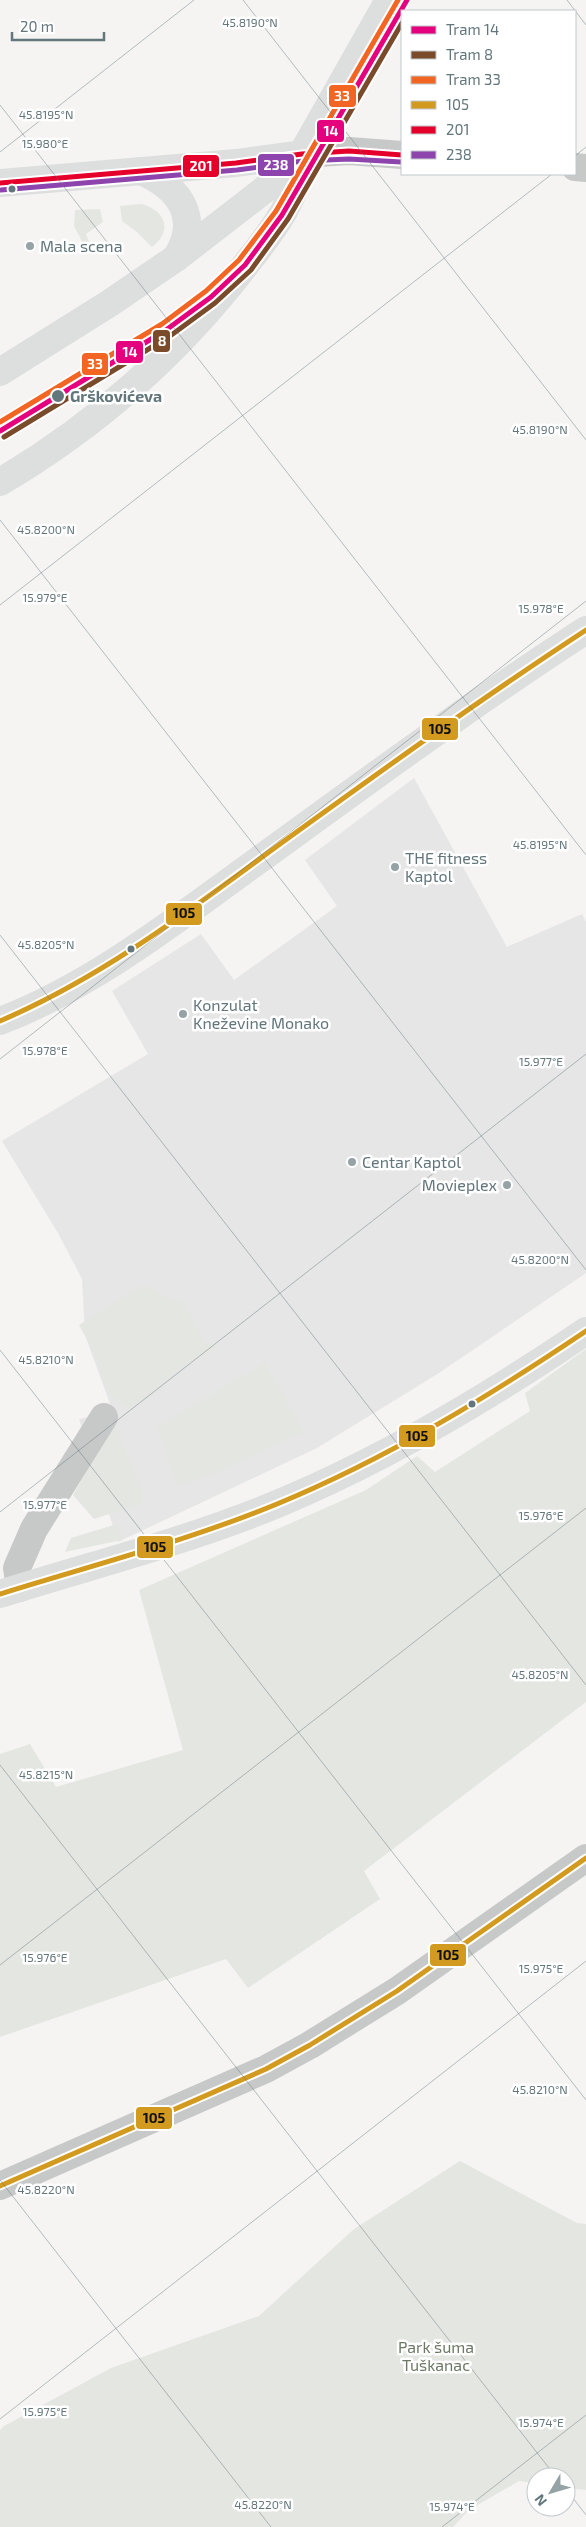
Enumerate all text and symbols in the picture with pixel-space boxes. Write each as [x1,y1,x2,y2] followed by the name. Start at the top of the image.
[12,10,105,42] scale bar
[401,10,576,175] legend
[222,15,278,29] text: 45.8190°N
[20,17,54,35] text: 20 m
[446,20,499,38] text: Tram 14
[446,45,493,63] text: Tram 8
[446,70,501,88] text: Tram 33
[328,84,357,108] line badge: 33
[334,87,350,104] text: 33
[446,95,469,113] text: 105
[19,107,73,121] text: 45.8195°N
[316,119,345,143] line badge: 14
[446,120,469,138] text: 201
[324,122,339,139] text: 14
[22,136,68,150] text: 15.980°E
[446,145,472,163] text: 238
[257,153,295,177] line badge: 238
[182,154,220,178] line badge: 201
[264,156,288,173] text: 238
[189,157,213,174] text: 201
[7,184,17,194] unlabelled marker
[40,236,122,255] place label: Mala scena
[24,240,36,252] marker: Mala scena
[152,329,171,353] line badge: 8
[158,332,166,349] text: 8
[115,340,144,364] line badge: 14
[123,343,138,360] text: 14
[81,352,109,376] line badge: 33
[87,355,103,372] text: 33
[70,386,162,405] place label: Grškovićeva
[50,388,66,404] marker: Grškovićeva
[512,422,568,436] text: 45.8190°N
[17,522,75,536] text: 45.8200°N
[23,590,68,604] text: 15.979°E
[518,601,564,615] text: 15.978°E
[421,717,459,741] line badge: 105
[429,720,452,737] text: 105
[513,837,567,851] text: 45.8195°N
[405,848,487,885] place label: THE fitness Kaptol
[389,861,401,873] marker: THE fitness Kaptol
[165,902,203,926] line badge: 105
[173,904,196,921] text: 105
[17,937,75,951] text: 45.8205°N
[126,944,136,954] unlabelled marker
[193,995,329,1032] place label: Konzulat Kneževine Monako
[177,1008,189,1020] marker: Konzulat Kneževine Monako
[22,1043,68,1057] text: 15.978°E
[519,1054,563,1068] text: 15.977°E
[362,1152,461,1171] place label: Centar Kaptol
[346,1156,358,1168] marker: Centar Kaptol
[422,1175,498,1194] place label: Movieplex
[501,1179,513,1191] marker: Movieplex
[511,1252,569,1266] text: 45.8200°N
[18,1352,74,1366] text: 45.8210°N
[467,1399,477,1409] unlabelled marker
[398,1424,436,1448] line badge: 105
[406,1427,429,1444] text: 105
[23,1497,67,1511] text: 15.977°E
[519,1508,564,1522] text: 15.976°E
[136,1535,174,1559] line badge: 105
[144,1538,167,1555] text: 105
[511,1667,569,1681] text: 45.8205°N
[19,1767,73,1781] text: 45.8215°N
[429,1943,467,1967] line badge: 105
[437,1946,460,1963] text: 105
[23,1950,68,1964] text: 15.976°E
[519,1961,564,1975] text: 15.975°E
[512,2082,568,2096] text: 45.8210°N
[135,2106,173,2130] line badge: 105
[143,2109,166,2126] text: 105
[17,2182,75,2196] text: 45.8220°N
[398,2337,474,2374] park label: Park šuma Tuškanac
[23,2404,68,2418] text: 15.975°E
[518,2415,564,2429] text: 15.974°E
[526,2467,576,2517] north arrow
[531,2491,550,2510] text: N
[234,2497,292,2511] text: 45.8220°N
[429,2499,475,2513] text: 15.974°E

